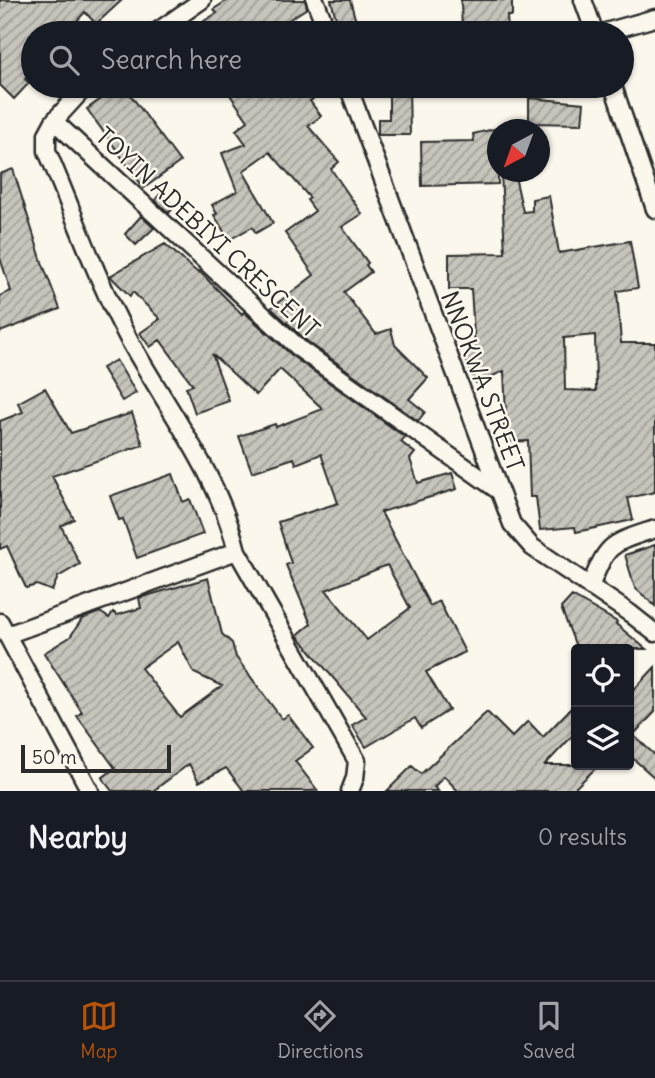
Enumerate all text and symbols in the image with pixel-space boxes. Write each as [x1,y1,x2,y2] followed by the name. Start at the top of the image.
[21,21,634,98] search box
[45,41,83,79] icon: search
[101,43,242,76] text: Search here
[487,119,550,182] north arrow
[90,120,326,344] street label: TOYIN ADEBIYI CRESCENT
[435,287,531,475] street label: NNOKWA STREET
[571,644,634,770] map controls
[571,644,634,707] button: locate
[571,707,634,770] button: layers
[21,742,172,774] scale bar
[32,745,77,769] text: 50 m
[28,818,128,856] text: Nearby
[538,822,627,851] text: 0 results
[80,997,118,1063] tab: Map
[278,997,363,1063] tab: Directions
[523,997,575,1063] tab: Saved

